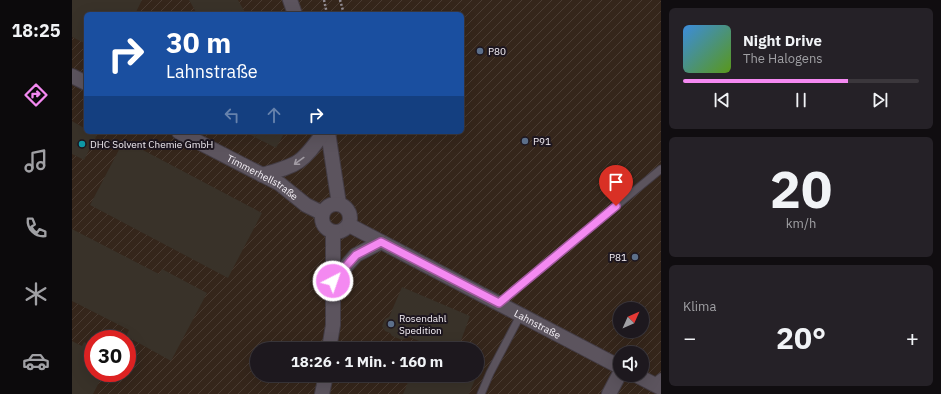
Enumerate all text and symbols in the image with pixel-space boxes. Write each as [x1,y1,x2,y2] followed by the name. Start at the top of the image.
[11,19,61,42] text: 18:25
[166,24,231,61] text: 30 m
[100,28,152,80] icon: right
[743,31,822,50] text: Night Drive
[488,45,506,58] place label: P80
[475,46,485,56] marker: P80
[743,50,823,67] text: The Halogens
[166,60,258,83] text: Lahnstraße
[22,81,50,109] icon: directions
[711,89,733,111] icon: previous
[790,89,812,111] icon: pause
[869,89,891,111] icon: next
[221,104,243,126] icon: left
[263,104,285,126] icon: ahead
[305,104,327,126] icon: right
[533,135,551,148] place label: P91
[520,136,530,146] marker: P91
[90,138,213,151] place label: DHC Solvent Chemie GmbH
[77,139,87,149] marker: DHC Solvent Chemie GmbH
[22,147,50,175] icon: music
[224,152,301,203] street label: Timmerhellstraße
[770,155,832,222] text: 20
[294,157,305,166] one-way arrow
[599,165,633,206] pin
[605,171,627,193] icon: arrive
[22,214,50,242] icon: phone
[786,215,816,232] text: km/h
[609,251,627,264] place label: P81
[630,252,640,262] marker: P81
[312,260,354,302] position arrow
[22,280,50,308] icon: climate
[683,298,716,315] text: Klima
[613,302,649,338] north arrow
[613,302,649,382] map controls
[512,307,563,342] street label: Lahnstraße
[399,312,447,337] place label: Rosendahl Spedition
[776,318,826,357] text: 20°
[386,319,396,329] marker: Rosendahl Spedition
[683,323,696,352] text: −
[906,323,919,352] text: +
[84,330,136,382] speed limit sign: 30
[613,346,649,382] button: sound
[22,347,50,375] icon: car
[291,352,443,371] text: 18:26 · 1 Min. · 160 m

